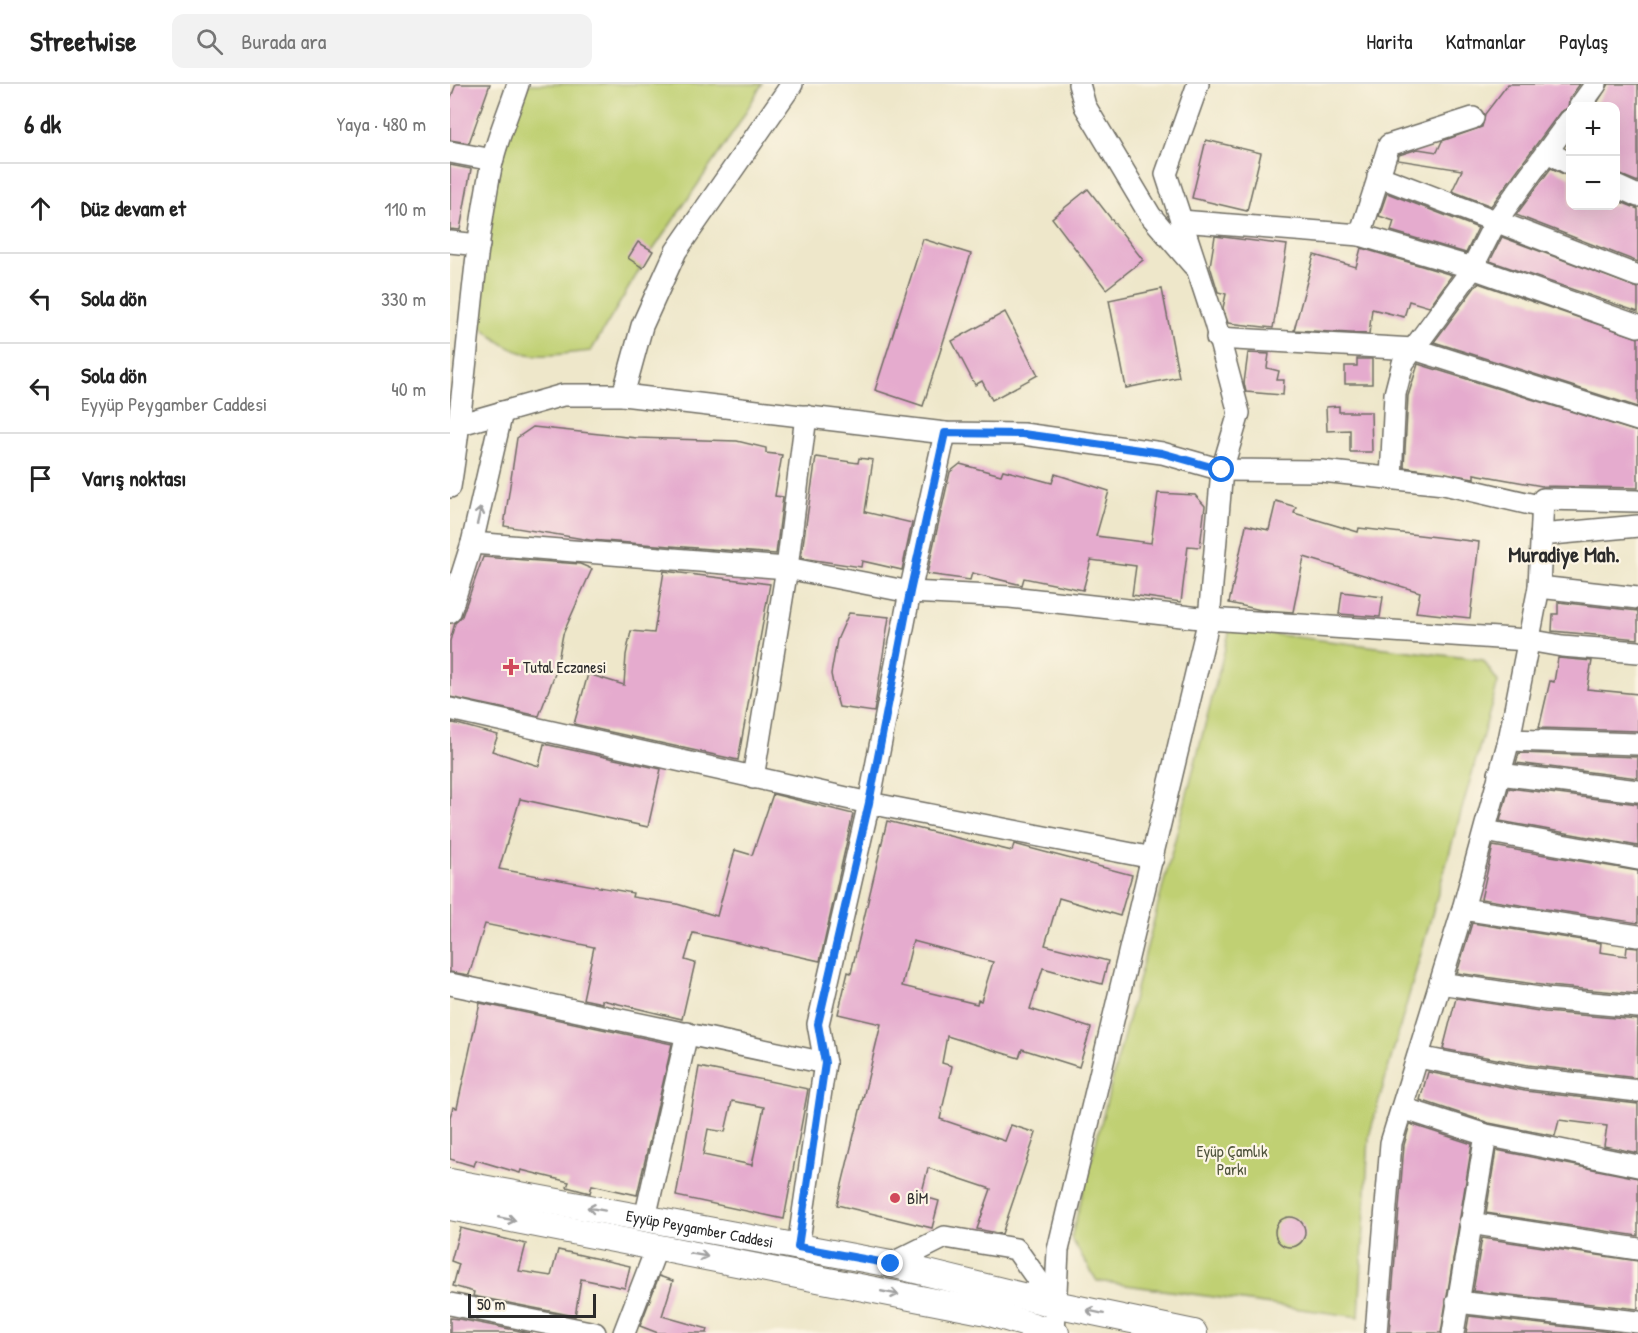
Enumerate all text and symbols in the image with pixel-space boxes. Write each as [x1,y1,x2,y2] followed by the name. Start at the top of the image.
[172,14,592,68] search box
[30,22,136,60] text: Streetwise
[193,25,226,58] icon: search
[241,26,326,56] text: Burada ara
[1366,27,1413,56] text: Harita
[1446,27,1526,56] text: Katmanlar
[1559,27,1608,56] text: Paylaş
[1566,102,1620,210] map controls
[1566,102,1620,156] button: +
[24,106,61,141] text: 6 dk
[337,110,426,137] text: Yaya · 480 m
[1566,156,1620,210] button: −
[24,192,57,225] icon: ahead
[81,193,186,223] text: Düz devam et
[384,195,426,222] text: 110 m
[24,282,57,315] icon: left
[81,283,147,313] text: Sola dön
[381,285,426,312] text: 330 m
[81,360,147,390] text: Sola dön
[24,372,57,405] icon: left
[391,375,426,402] text: 40 m
[81,390,267,417] text: Eyyüp Peygamber Caddesi
[1208,456,1234,482] route start
[24,462,57,495] icon: arrive
[81,463,186,493] text: Varış noktası
[473,507,485,526] one-way arrow
[1508,539,1620,570] district label: Muradiye Mah.
[523,656,606,678] place label: Tutal Eczanesi
[504,660,518,674] marker: Tutal Eczanesi
[1196,1140,1268,1180] park label: Eyüp Çamlık Parkı
[907,1187,928,1209] place label: BİM
[888,1191,902,1205] marker: BİM
[587,1204,606,1215] one-way arrow
[624,1204,775,1253] street label: Eyyüp Peygamber Caddesi
[497,1214,517,1225] one-way arrow
[689,1250,708,1261] one-way arrow
[877,1250,903,1276] route end
[881,1287,900,1299] one-way arrow
[468,1291,596,1318] scale bar
[477,1293,506,1315] text: 50 m
[1086,1306,1106,1317] one-way arrow

